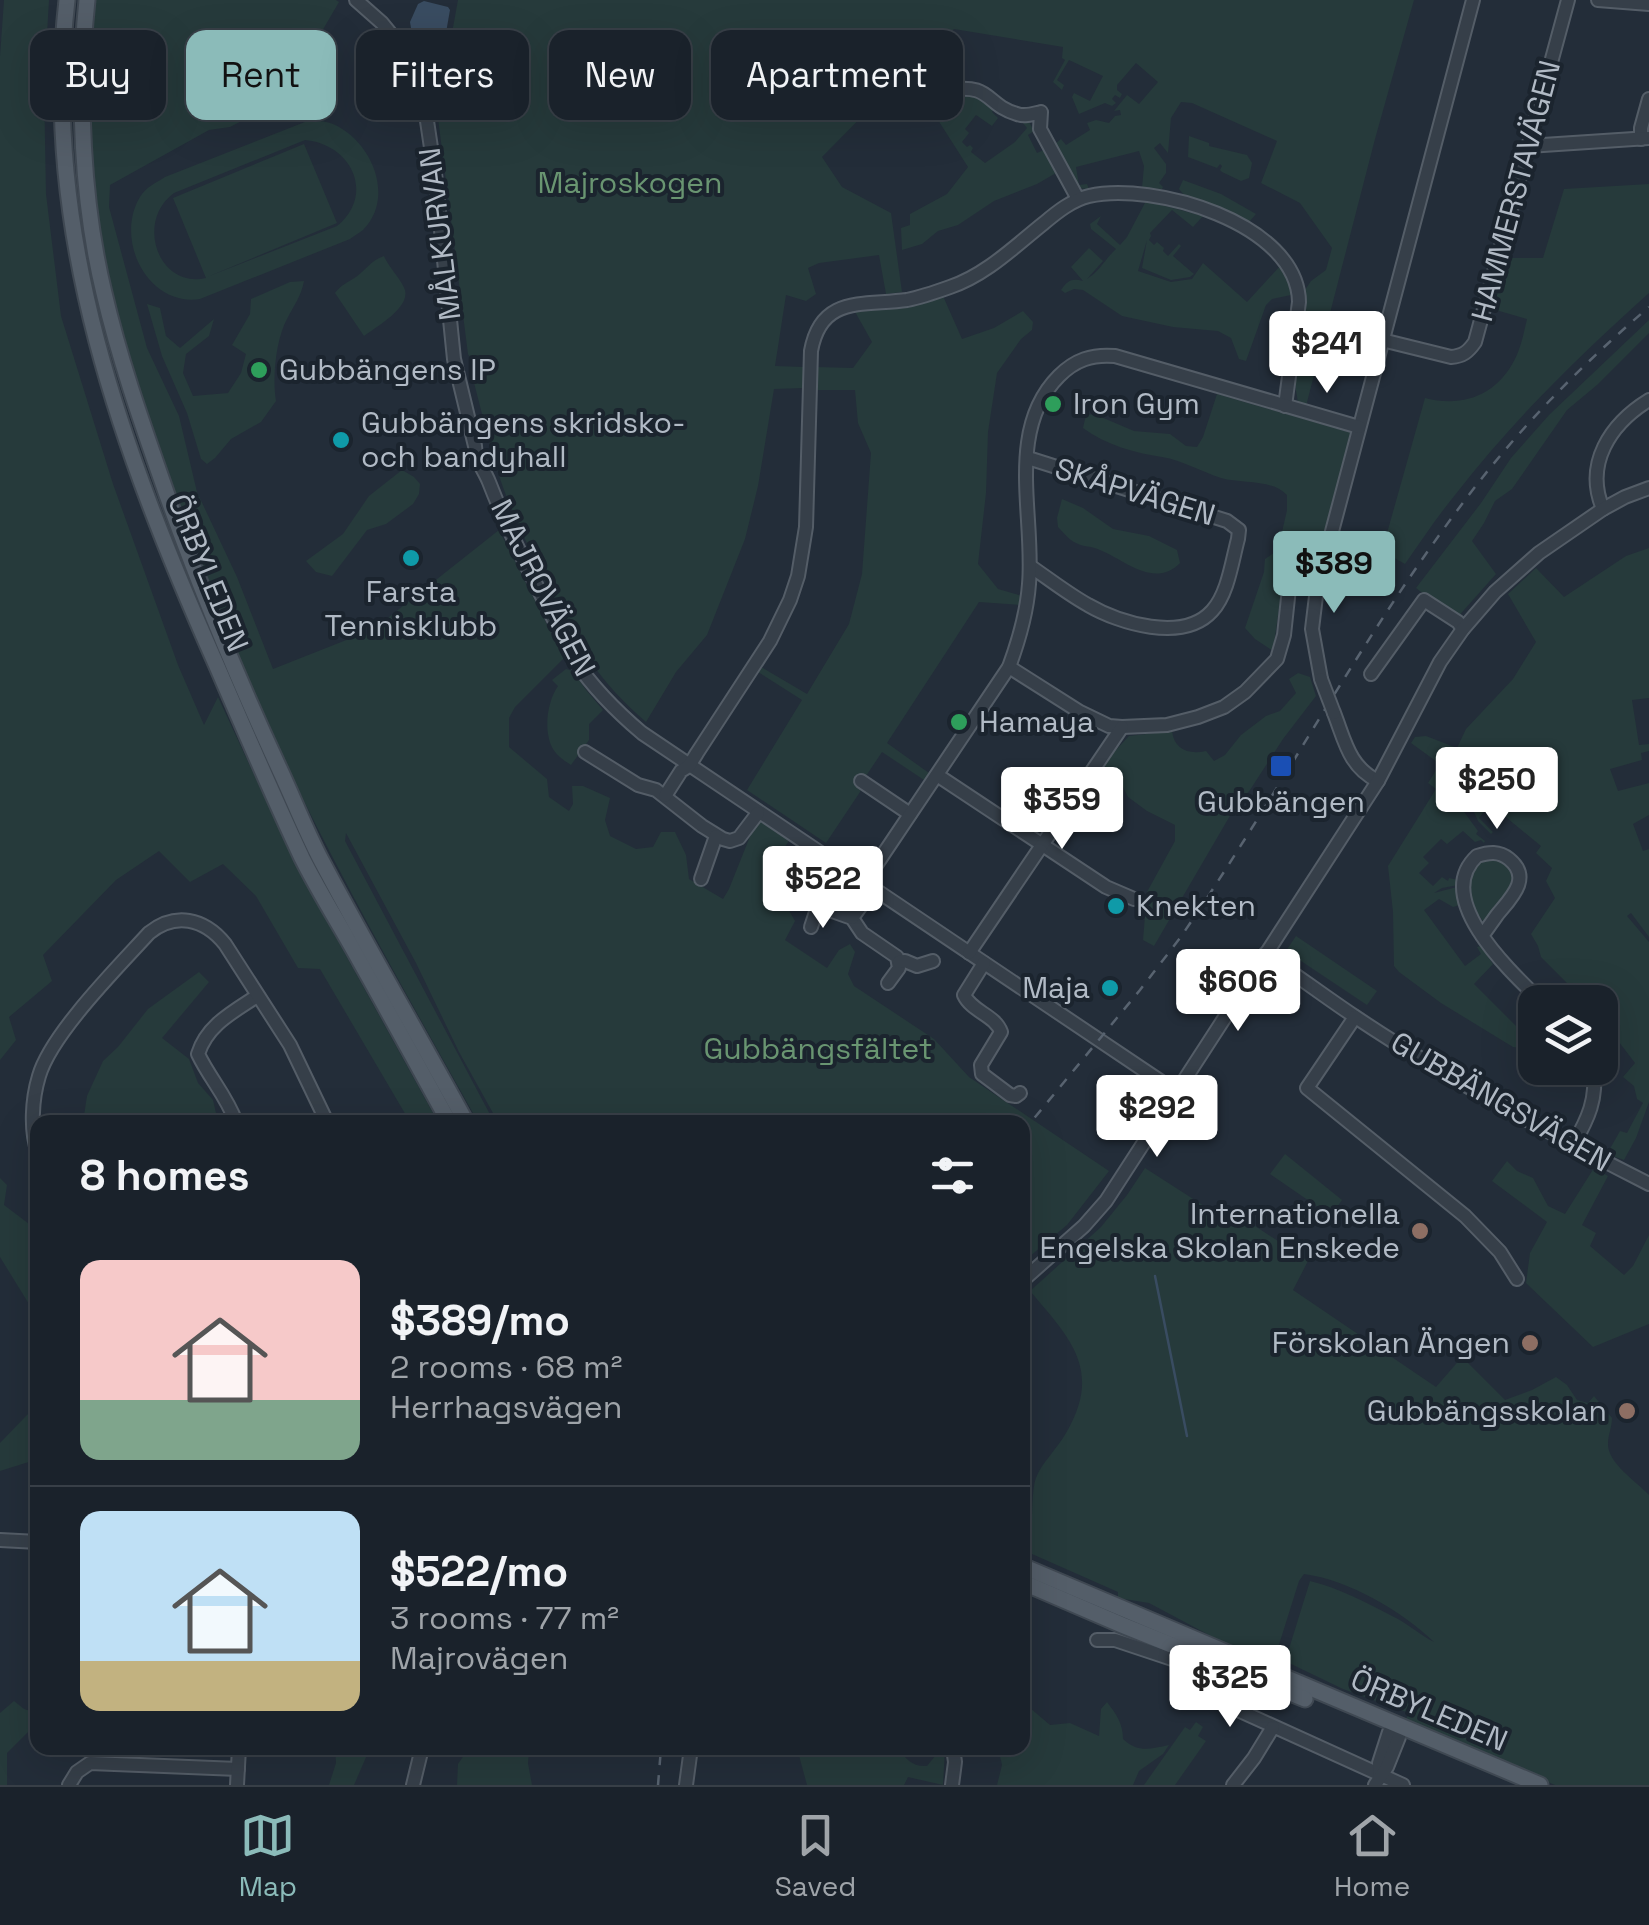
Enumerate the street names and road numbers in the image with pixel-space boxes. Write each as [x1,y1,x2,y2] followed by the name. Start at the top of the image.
[1462,56,1569,326] street label: HAMMERSTAVÄGEN
[410,145,469,323] street label: MÅLKURVAN
[1050,449,1220,534] street label: SKÅPVÄGEN
[159,488,258,657] street label: ÖRBYLEDEN
[482,493,605,683] street label: MAJROVÄGEN
[1384,1023,1618,1180] street label: GUBBÄNGSVÄGEN
[1345,1659,1513,1760] street label: ÖRBYLEDEN

